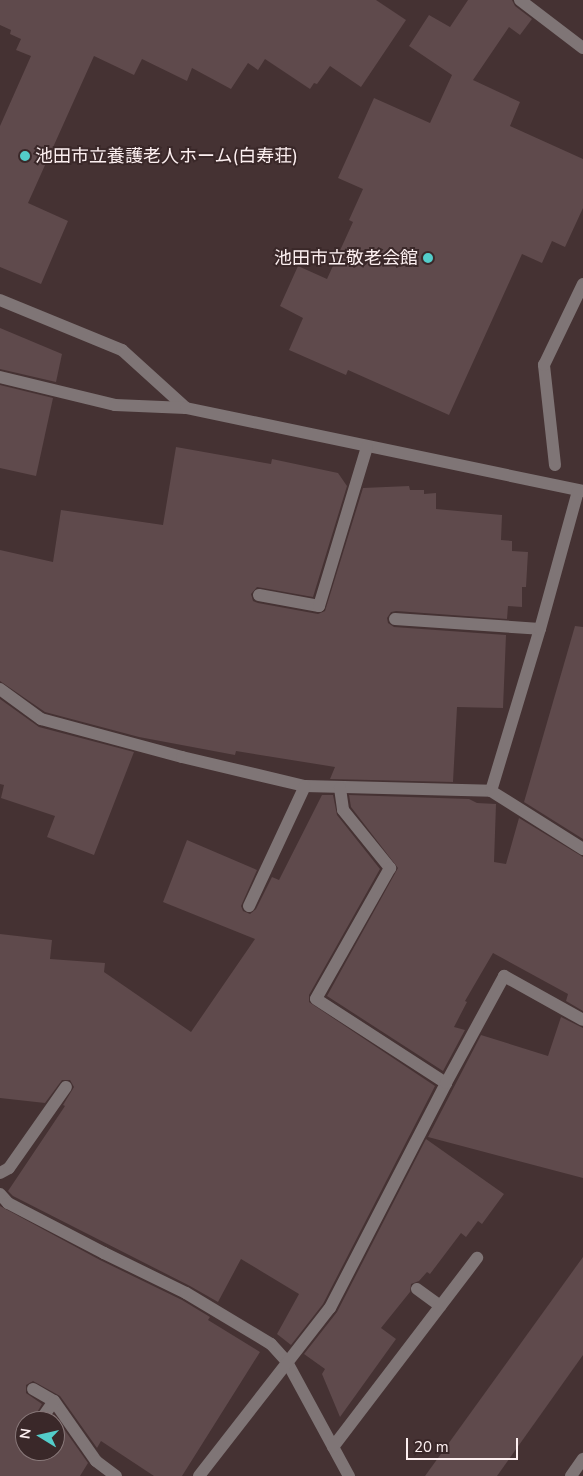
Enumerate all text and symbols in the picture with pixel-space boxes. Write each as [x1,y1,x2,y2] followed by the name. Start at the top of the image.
[35,145,298,167] place label: 池田市立養護老人ホーム(白寿荘)
[19,150,31,162] marker: 池田市立養護老人ホーム(白寿荘)
[274,247,418,269] place label: 池田市立敬老会館
[422,252,434,264] marker: 池田市立敬老会館
[15,1411,65,1461] north arrow
[15,1427,36,1440] text: N
[408,1428,520,1460] scale bar
[414,1437,449,1457] text: 20 m

